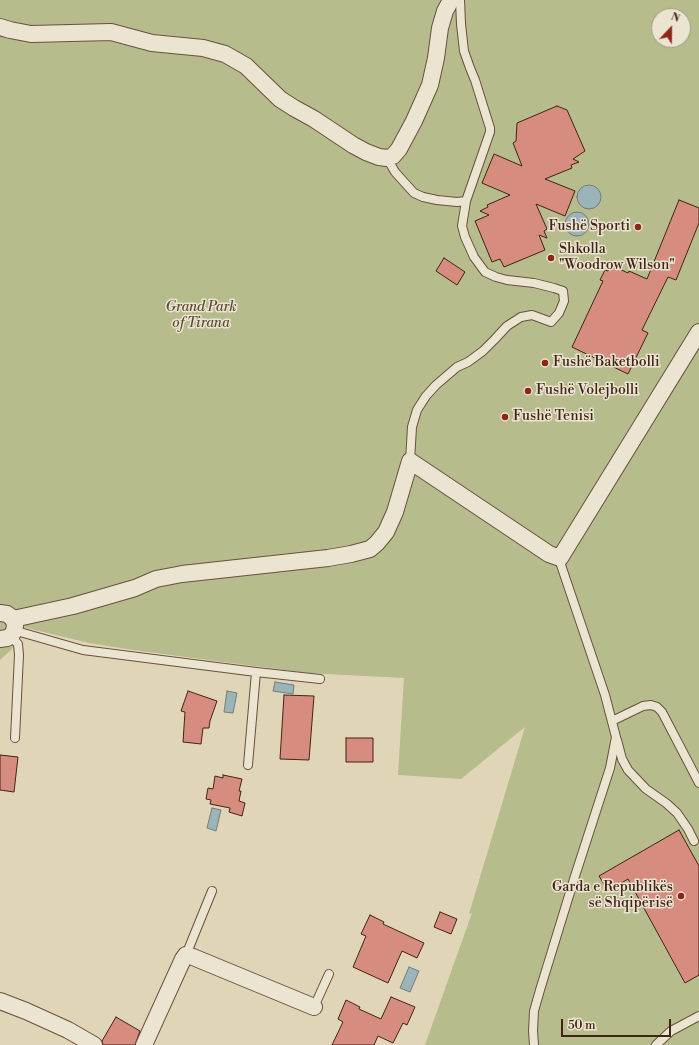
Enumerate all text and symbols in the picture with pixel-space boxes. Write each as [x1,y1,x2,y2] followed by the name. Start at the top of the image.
[651,8,691,48] north arrow
[668,10,682,26] text: N
[548,219,630,235] place label: Fushë Sporti
[633,222,643,232] marker: Fushë Sporti
[559,242,675,274] place label: Shkolla "Woodrow Wilson"
[546,253,556,263] marker: Shkolla "Woodrow Wilson"
[165,300,237,332] park label: Grand Park of Tirana
[553,355,660,371] place label: Fushë Baketbolli
[540,358,550,368] marker: Fushë Baketbolli
[536,383,639,399] place label: Fushë Volejbolli
[523,386,533,396] marker: Fushë Volejbolli
[513,409,594,425] place label: Fushë Tenisi
[500,412,510,422] marker: Fushë Tenisi
[552,880,673,912] place label: Garda e Republikës së Shqipërisë
[676,891,686,901] marker: Garda e Republikës së Shqipërisë
[563,1011,673,1037] scale bar
[568,1018,596,1033] text: 50 m

